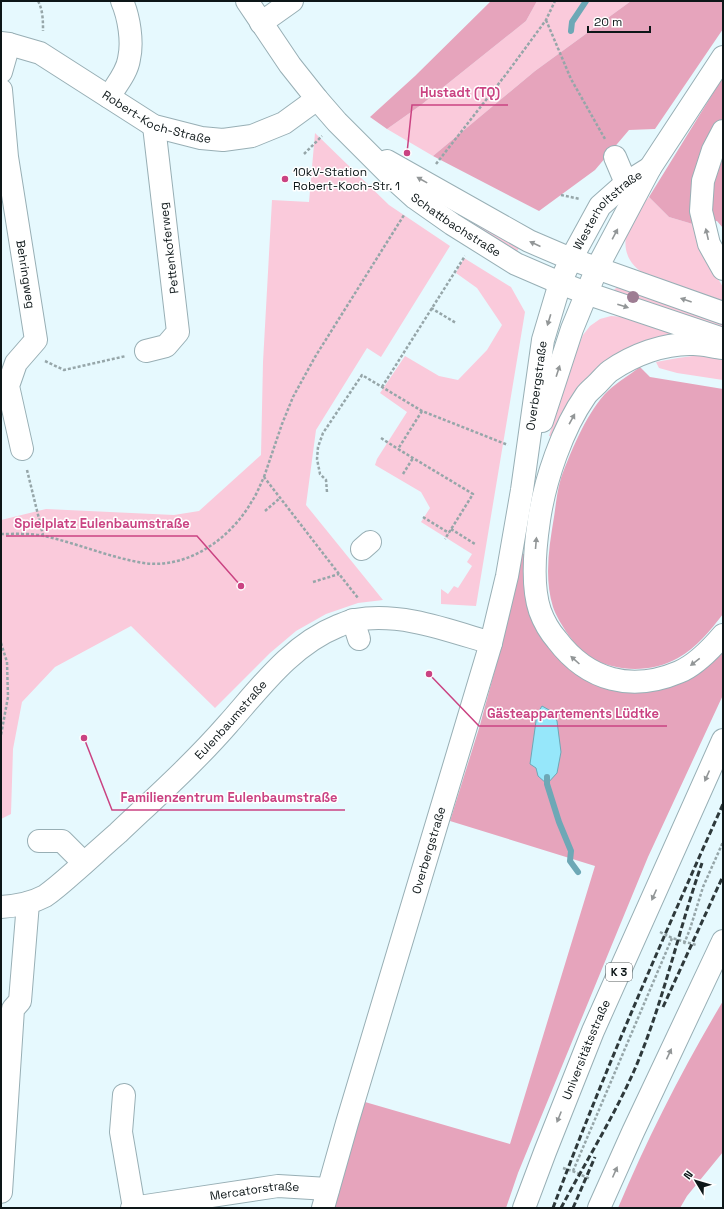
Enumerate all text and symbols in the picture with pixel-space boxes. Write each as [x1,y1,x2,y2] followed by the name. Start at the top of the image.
[588,8,650,34] scale bar
[594,14,622,30] text: 20 m
[412,80,508,105] callout: Hustadt (TQ)
[420,84,500,101] text: Hustadt (TQ)
[99,87,212,147] street label: Robert-Koch-Straße
[293,164,400,194] place label: 10kV-Station Robert-Koch-Str. 1
[569,167,645,253] street label: Westerholtstraße
[280,174,290,184] marker: 10kV-Station Robert-Koch-Str. 1
[416,177,428,184] one-way arrow
[408,190,504,261] street label: Schattbachstraße
[155,201,183,295] street label: Pettenkoferweg
[612,228,618,240] one-way arrow
[703,228,709,240] one-way arrow
[12,239,39,310] street label: Behringweg
[530,241,541,247] one-way arrow
[680,296,692,302] one-way arrow
[617,303,629,309] one-way arrow
[546,315,552,327] one-way arrow
[522,340,551,432] street label: Overbergstraße
[555,365,561,377] one-way arrow
[569,413,576,425] one-way arrow
[6,511,197,536] callout: Spielplatz Eulenbaumstraße
[14,515,190,532] text: Spielplatz Eulenbaumstraße
[533,537,540,549] one-way arrow
[570,655,580,665] one-way arrow
[690,657,701,666] one-way arrow
[191,677,270,763] street label: Eulenbaumstraße
[479,701,667,726] callout: Gästeappartements Lüdtke
[487,705,659,722] text: Gästeappartements Lüdtke
[704,770,710,782] one-way arrow
[112,785,345,810] callout: Familienzentrum Eulenbaumstraße
[121,789,337,806] text: Familienzentrum Eulenbaumstraße
[408,805,449,896] street label: Overbergstraße
[651,889,657,900] one-way arrow
[606,963,632,981] road number: K 3
[558,997,614,1102] street label: Universitätsstraße
[666,1049,672,1060] one-way arrow
[555,1112,561,1124] one-way arrow
[676,1161,716,1201] north arrow
[612,1167,618,1178] one-way arrow
[680,1168,696,1182] text: N
[209,1178,300,1204] street label: Mercatorstraße

